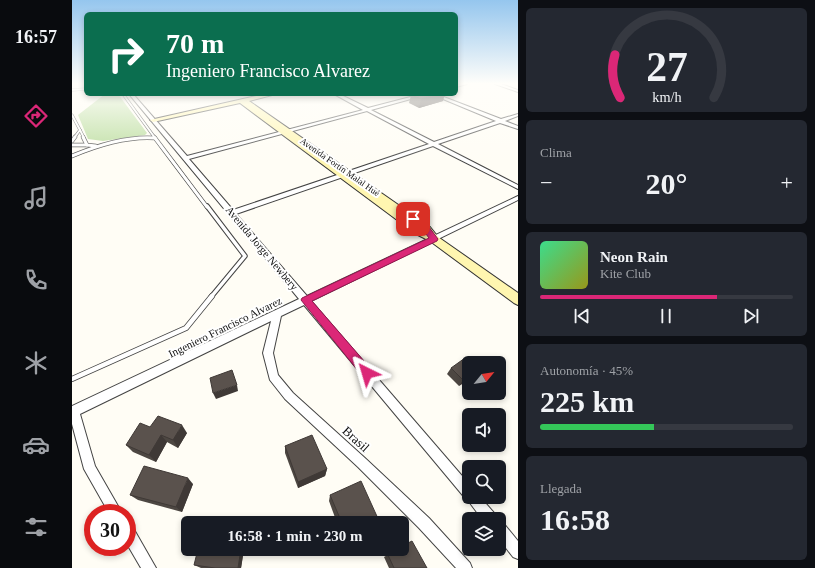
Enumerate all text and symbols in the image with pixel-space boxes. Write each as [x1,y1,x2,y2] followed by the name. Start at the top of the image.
[15,27,57,47] text: 16:57
[100,28,152,80] icon: right
[166,28,224,59] text: 70 m
[646,44,687,90] text: 27
[166,61,370,81] text: Ingeniero Francisco Alvarez
[652,89,681,105] text: km/h
[22,102,50,130] icon: directions
[298,136,382,198] street label: Avenida Fortín Malal Hué
[540,145,572,160] text: Clima
[646,167,688,200] text: 20°
[540,170,552,195] text: −
[781,170,793,195] text: +
[22,184,50,212] icon: music
[396,202,430,236] pin
[223,204,301,293] street label: Avenida Jorge Newbery
[402,208,424,230] icon: arrive
[600,249,668,265] text: Neon Rain
[22,266,50,294] icon: phone
[600,266,651,281] text: Kite Club
[166,294,284,360] street label: Ingeniero Francisco Alvarez
[571,305,593,327] icon: previous
[655,305,677,327] icon: pause
[740,305,762,327] icon: next
[22,349,50,377] icon: climate
[346,352,388,394] position arrow
[462,356,506,400] north arrow
[462,356,506,556] map controls
[540,363,633,378] text: Autonomía · 45%
[540,385,634,418] text: 225 km
[462,408,506,452] button: sound
[339,423,373,455] street label: Brasil
[22,431,50,459] icon: car
[462,460,506,504] button: search
[540,481,582,496] text: Llegada
[540,503,610,536] text: 16:58
[84,504,136,556] speed limit sign: 30
[462,512,506,556] button: layers
[22,513,50,541] icon: filters
[228,528,363,544] text: 16:58 · 1 min · 230 m

